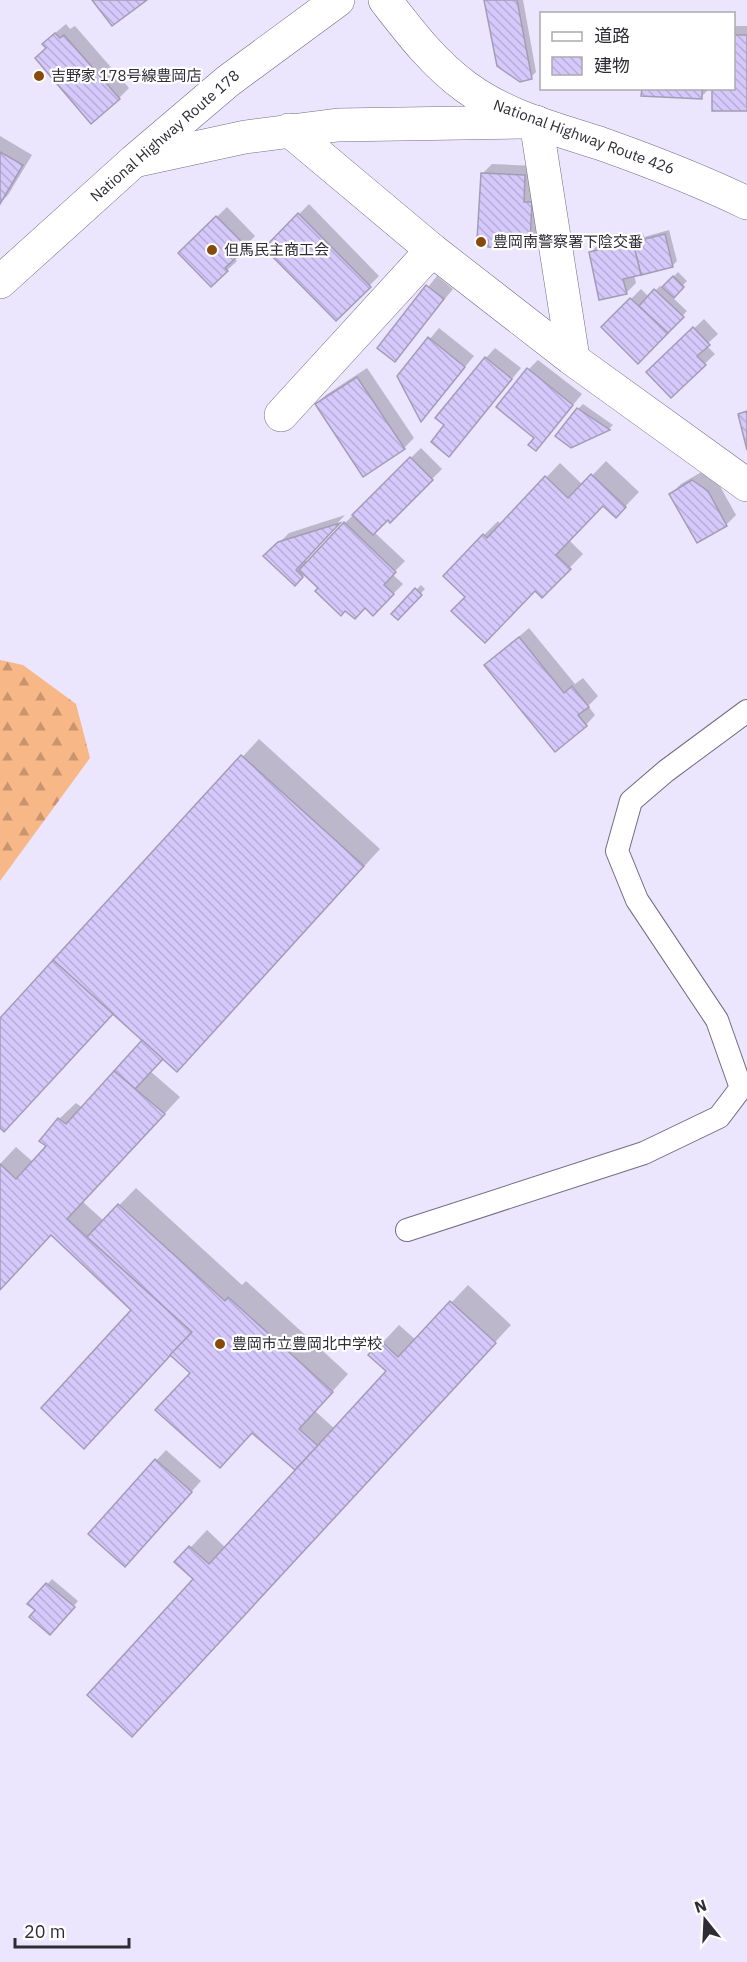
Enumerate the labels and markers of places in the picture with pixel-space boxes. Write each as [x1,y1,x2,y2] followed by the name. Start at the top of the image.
[51,66,202,85] place label: 吉野家 178号線豊岡店
[32,69,46,83] marker: 吉野家 178号線豊岡店
[493,232,643,251] place label: 豊岡南警察署下陰交番
[474,235,488,249] marker: 豊岡南警察署下陰交番
[224,240,329,259] place label: 但馬民主商工会
[205,243,219,257] marker: 但馬民主商工会
[232,1334,382,1353] place label: 豊岡市立豊岡北中学校
[213,1337,227,1351] marker: 豊岡市立豊岡北中学校

